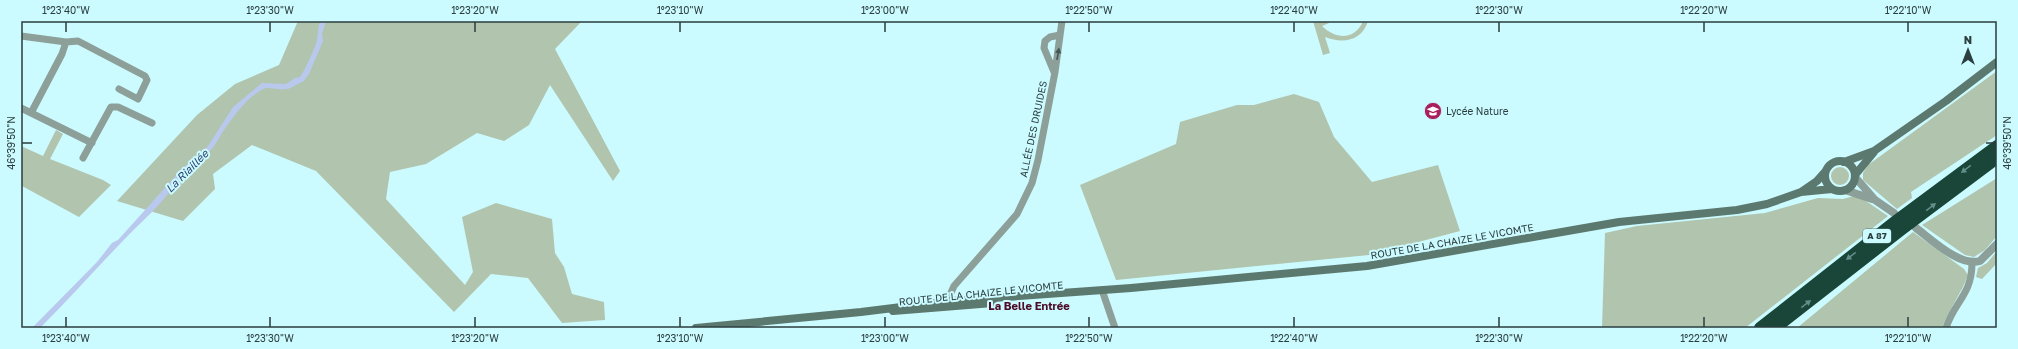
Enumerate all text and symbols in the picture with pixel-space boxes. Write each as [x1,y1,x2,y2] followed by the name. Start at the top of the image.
[42,4,90,16] text: 1°23'40"W
[246,4,294,16] text: 1°23'30"W
[451,4,499,16] text: 1°23'20"W
[657,4,704,16] text: 1°23'10"W
[861,4,909,16] text: 1°23'00"W
[1065,4,1113,16] text: 1°22'50"W
[1270,4,1318,16] text: 1°22'40"W
[1475,4,1523,16] text: 1°22'30"W
[1680,4,1728,16] text: 1°22'20"W
[1885,4,1932,16] text: 1°22'10"W
[1948,30,1988,70] north arrow
[1964,33,1972,46] text: N
[1055,48,1061,60] one-way arrow
[1017,80,1049,178] street label: ALLÉE DES DRUIDES
[1423,101,1443,121] school or university icon: Lycée Nature
[1446,105,1509,117] place label: Lycée Nature
[5,116,17,170] text: 46°39'50"N
[2001,116,2013,170] text: 46°39'50"N
[163,146,212,195] water label: La Riaillée
[1960,165,1971,173] one-way arrow
[1925,203,1936,211] one-way arrow
[1370,221,1534,261] street label: ROUTE DE LA CHAIZE LE VICOMTE
[1863,229,1891,243] road number: A 87
[1845,252,1856,260] one-way arrow
[898,278,1064,308] street label: ROUTE DE LA CHAIZE LE VICOMTE
[988,299,1070,312] district label: La Belle Entrée
[1800,299,1811,308] one-way arrow
[42,332,90,344] text: 1°23'40"W
[246,332,294,344] text: 1°23'30"W
[451,332,499,344] text: 1°23'20"W
[657,332,704,344] text: 1°23'10"W
[861,332,909,344] text: 1°23'00"W
[1065,332,1113,344] text: 1°22'50"W
[1270,332,1318,344] text: 1°22'40"W
[1475,332,1523,344] text: 1°22'30"W
[1680,332,1728,344] text: 1°22'20"W
[1885,332,1932,344] text: 1°22'10"W

